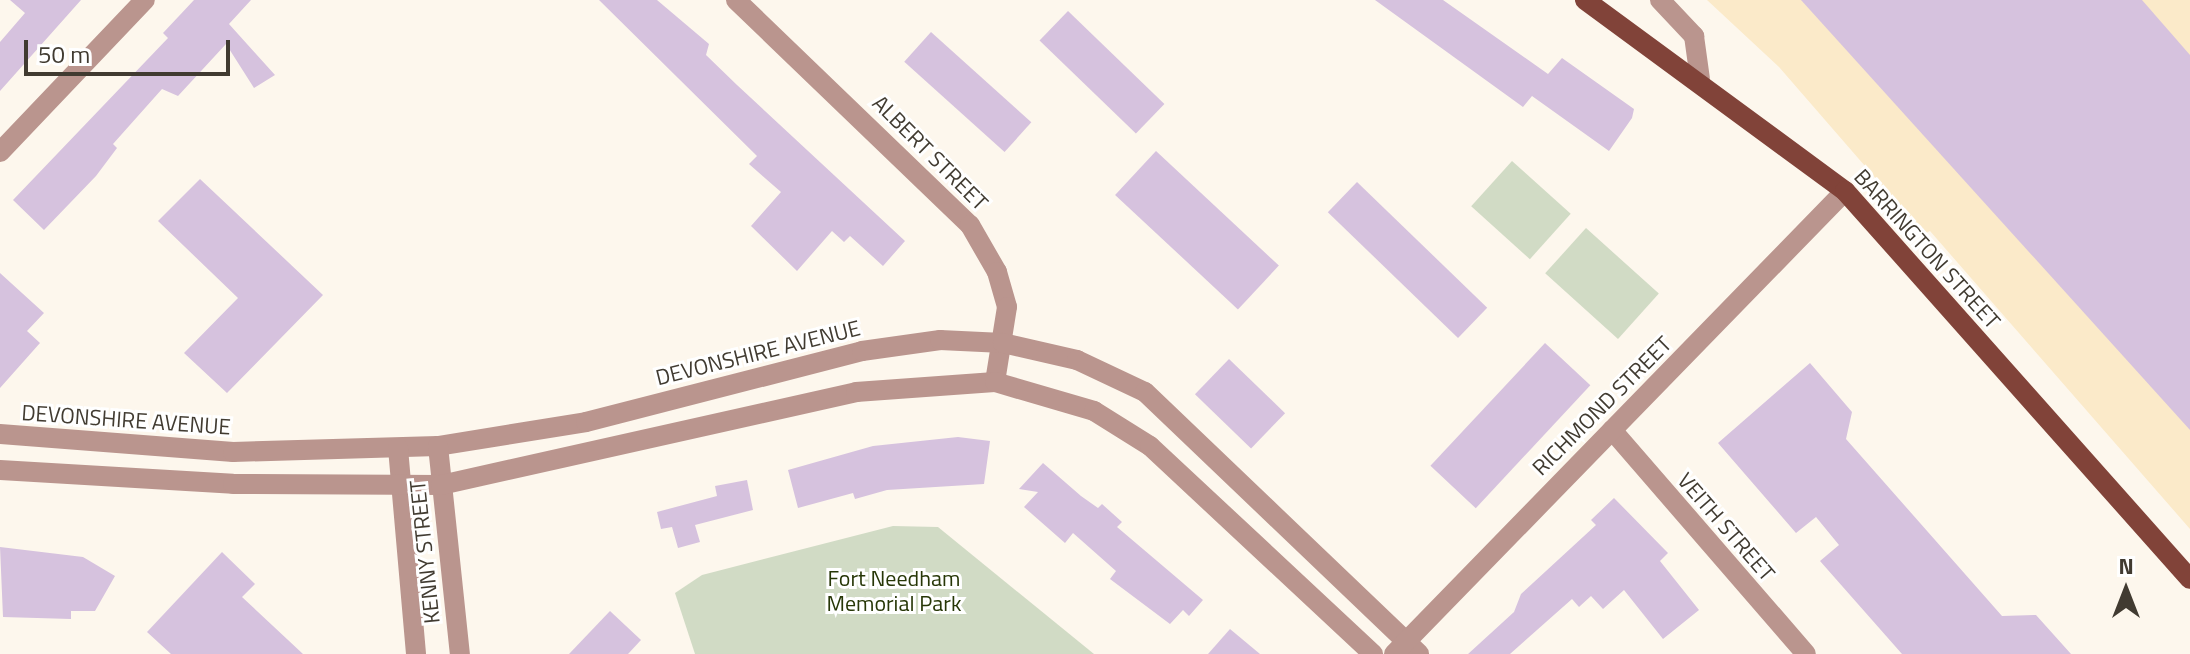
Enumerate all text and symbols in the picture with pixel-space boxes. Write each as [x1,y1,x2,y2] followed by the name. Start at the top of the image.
[28,24,234,74] scale bar
[38,36,90,72] text: 50 m
[867,90,993,216] street label: ALBERT STREET
[1848,164,2006,334] street label: BARRINGTON STREET
[653,315,863,391] street label: DEVONSHIRE AVENUE
[1527,331,1677,481] street label: RICHMOND STREET
[20,400,232,440] street label: DEVONSHIRE AVENUE
[1672,468,1780,586] street label: VEITH STREET
[404,479,446,625] street label: KENNY STREET
[2118,549,2134,583] text: N
[2086,550,2166,630] north arrow
[827,565,961,616] park label: Fort Needham Memorial Park

